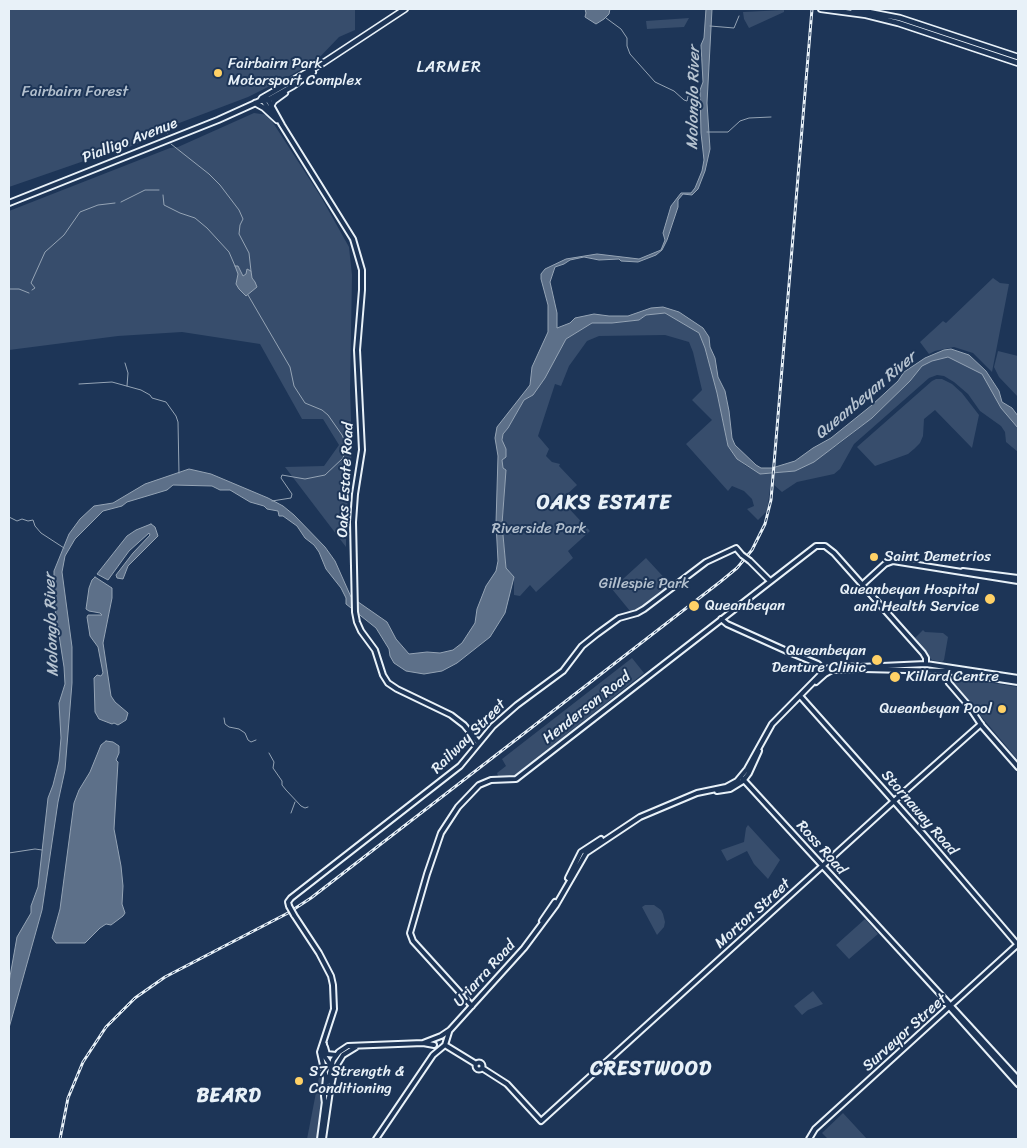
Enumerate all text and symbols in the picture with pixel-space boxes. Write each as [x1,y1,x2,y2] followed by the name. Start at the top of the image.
[683,46,705,150] water label: Molonglo River
[228,55,362,90] place label: Fairbairn Park Motorsport Complex
[416,58,482,78] district label: LARMER
[212,67,224,79] marker: Fairbairn Park Motorsport Complex
[22,83,128,101] park label: Fairbairn Forest
[80,115,180,167] street label: Pialligo Avenue
[812,348,920,444] water label: Queanbeyan River
[334,422,358,538] street label: Oaks Estate Road
[536,492,672,516] district label: OAKS ESTATE
[492,520,586,538] park label: Riverside Park
[884,548,991,566] place label: Saint Demetrios
[868,551,880,563] marker: Saint Demetrios
[41,573,63,677] water label: Molonglo River
[599,575,689,593] park label: Gillespie Park
[840,581,979,616] place label: Queanbeyan Hospital and Health Service
[983,592,997,606] marker: Queanbeyan Hospital and Health Service
[705,597,785,615] place label: Queanbeyan
[687,599,701,613] marker: Queanbeyan
[772,642,866,677] place label: Queanbeyan Denture Clinic
[870,653,884,667] marker: Queanbeyan Denture Clinic
[539,668,635,748] street label: Henderson Road
[906,668,999,686] place label: Killard Centre
[888,670,902,684] marker: Killard Centre
[428,696,510,778] street label: Railway Street
[879,700,992,718] place label: Queanbeyan Pool
[996,703,1008,715] marker: Queanbeyan Pool
[877,767,961,859] street label: Stornaway Road
[792,817,850,879] street label: Ross Road
[711,875,795,953] street label: Morton Street
[450,937,520,1011] street label: Uriarra Road
[859,990,951,1076] street label: Surveyor Street
[590,1058,712,1082] district label: CRESTWOOD
[309,1063,404,1098] place label: S7 Strength & Conditioning
[293,1075,305,1087] marker: S7 Strength & Conditioning
[196,1085,262,1109] district label: BEARD

